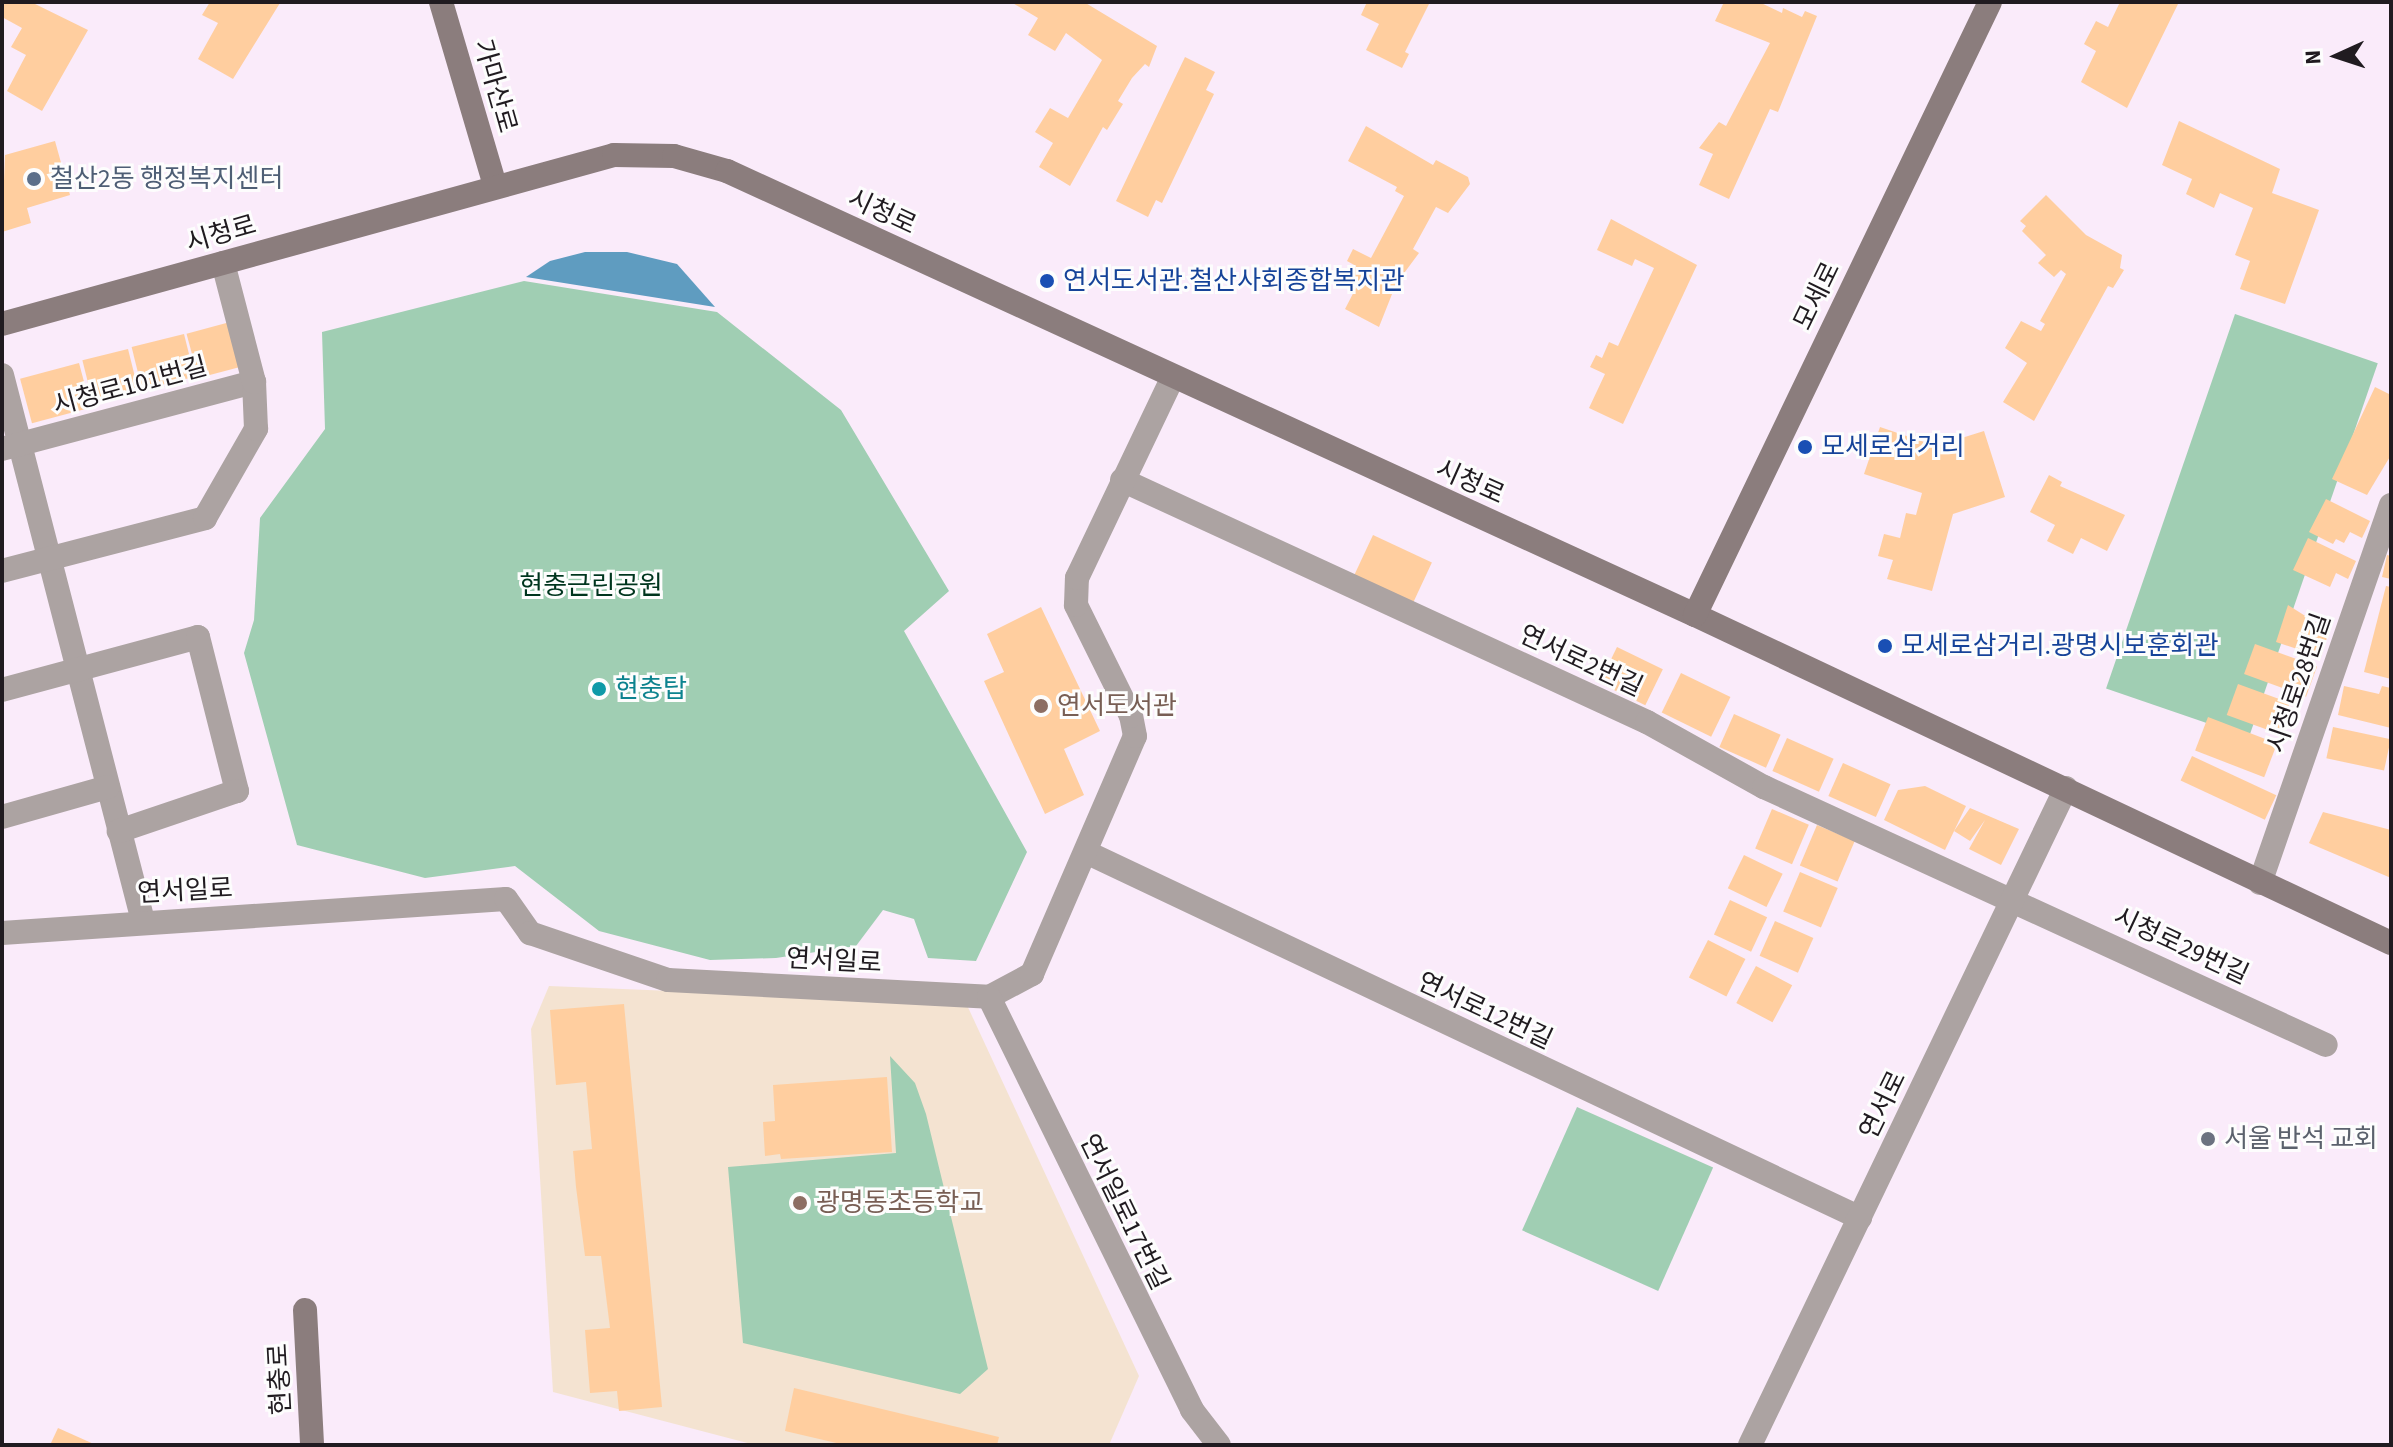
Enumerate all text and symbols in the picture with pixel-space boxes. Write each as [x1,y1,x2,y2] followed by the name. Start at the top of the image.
[2297,16,2377,96] north arrow
[467,36,523,136] street label: 가마산로
[2297,49,2329,65] text: N
[50,163,283,195] place label: 철산2동 행정복지센터
[25,170,43,188] marker: 철산2동 행정복지센터
[843,183,921,241] street label: 시청로
[182,209,260,259] street label: 시청로
[1787,257,1847,335] street label: 모세로
[1063,265,1404,297] place label: 연서도서관.철산사회종합복지관
[1038,272,1056,290] marker: 연서도서관.철산사회종합복지관
[49,350,211,422] street label: 시청로101번길
[1821,431,1965,463] place label: 모세로삼거리
[1796,438,1814,456] marker: 모세로삼거리
[1431,453,1509,511] street label: 시청로
[519,570,663,602] park label: 현충근린공원
[2261,609,2337,757] street label: 시청로28번길
[1514,619,1648,703] street label: 연서로2번길
[1901,630,2218,662] place label: 모세로삼거리.광명시보훈회관
[1876,637,1894,655] marker: 모세로삼거리.광명시보훈회관
[615,673,687,705] place label: 현충탑
[590,680,608,698] marker: 현충탑
[1057,690,1177,722] place label: 연서도서관
[1032,697,1050,715] marker: 연서도서관
[136,873,234,909] street label: 연서일로
[2108,901,2254,991] street label: 시청로29번길
[785,943,883,979] street label: 연서일로
[1412,966,1558,1056] street label: 연서로12번길
[1853,1066,1913,1144] street label: 연서로
[2224,1123,2378,1155] place label: 서울 반석 교회
[1073,1129,1175,1295] street label: 연서일로17번길
[2199,1130,2217,1148] marker: 서울 반석 교회
[816,1187,983,1219] place label: 광명동초등학교
[791,1194,809,1212] marker: 광명동초등학교
[263,1342,297,1416] street label: 현충로

